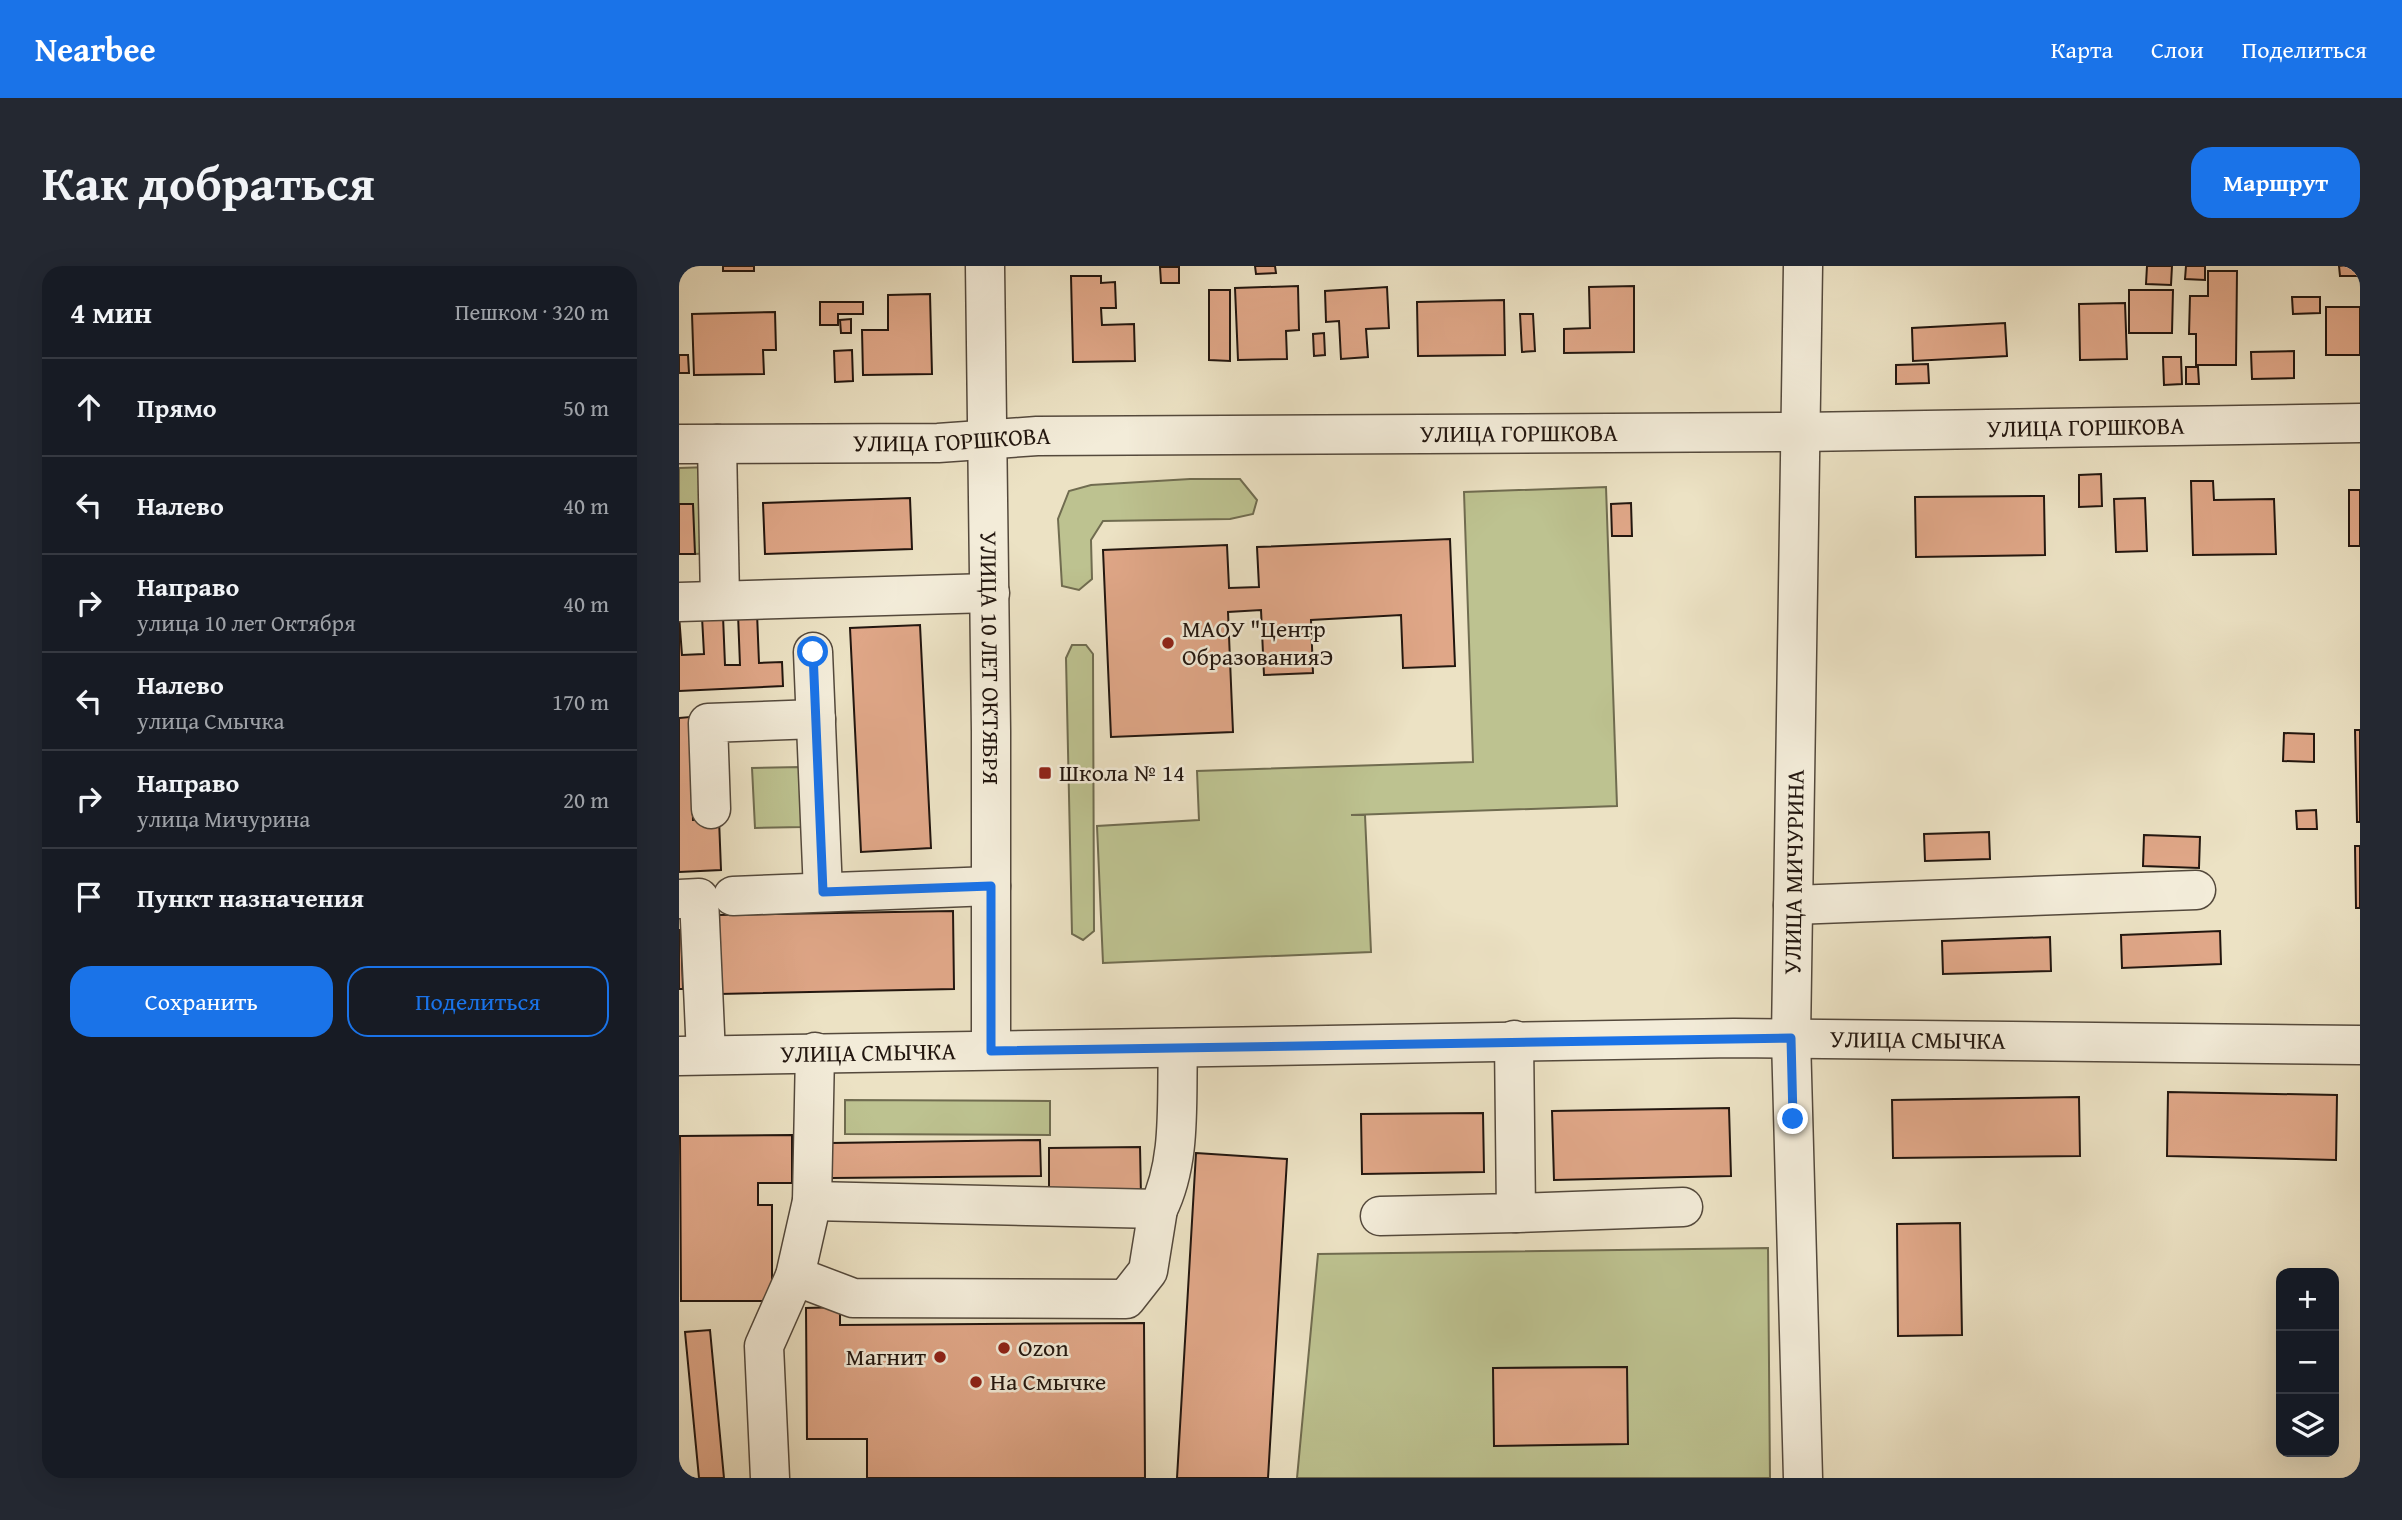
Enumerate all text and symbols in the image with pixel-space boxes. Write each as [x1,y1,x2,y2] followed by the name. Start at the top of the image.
[35,25,156,73] text: Nearbee
[2051,32,2113,67] text: Карта
[2151,32,2204,67] text: Слои
[2242,32,2367,67] text: Поделиться
[42,146,375,218] text: Как добраться
[2191,147,2360,218] button: Маршрут
[70,290,152,334] text: 4 мин
[455,295,609,328] text: Пешком · 320 m
[70,388,108,426] icon: ahead
[137,388,217,427] text: Прямо
[563,391,609,424] text: 50 m
[1986,408,2185,446] street label: УЛИЦА ГОРШКОВА
[1420,415,1618,451] street label: УЛИЦА ГОРШКОВА
[853,418,1051,460] street label: УЛИЦА ГОРШКОВА
[70,486,108,524] icon: left
[137,486,224,525] text: Налево
[563,489,609,522] text: 40 m
[971,531,1009,785] street label: УЛИЦА 10 ЛЕТ ОКТЯБРЯ
[137,567,239,606] text: Направо
[70,584,108,622] icon: right
[563,587,609,620] text: 40 m
[137,606,356,639] text: улица 10 лет Октября
[1182,611,1333,674] place label: МАОУ "Центр ОбразованияЭ
[1160,635,1176,651] marker: МАОУ "Центр ОбразованияЭ
[797,636,828,667] route start
[137,665,224,704] text: Налево
[70,682,108,720] icon: left
[552,685,609,718] text: 170 m
[137,704,284,737] text: улица Смычка
[1059,755,1185,790] place label: Школа № 14
[137,763,239,802] text: Направо
[1037,765,1053,781] marker: Школа № 14
[1774,769,1813,975] street label: УЛИЦА МИЧУРИНА
[70,780,108,818] icon: right
[563,783,609,816] text: 20 m
[137,802,310,835] text: улица Мичурина
[70,878,108,916] icon: arrive
[137,878,364,917] text: Пункт назначения
[70,966,333,1037] button: Сохранить
[347,966,609,1037] button: Поделиться
[1830,1021,2006,1058] street label: УЛИЦА СМЫЧКА
[780,1033,957,1071] street label: УЛИЦА СМЫЧКА
[1777,1103,1808,1134] route end
[2276,1268,2339,1457] map controls
[2276,1268,2339,1331] button: +
[1018,1330,1069,1365] place label: Ozon
[2276,1331,2339,1394] button: −
[846,1339,926,1374] place label: Магнит
[996,1340,1012,1356] marker: Ozon
[932,1349,948,1365] marker: Магнит
[990,1364,1106,1399] place label: На Смычке
[968,1374,984,1390] marker: На Смычке
[2276,1394,2339,1457] button: layers

